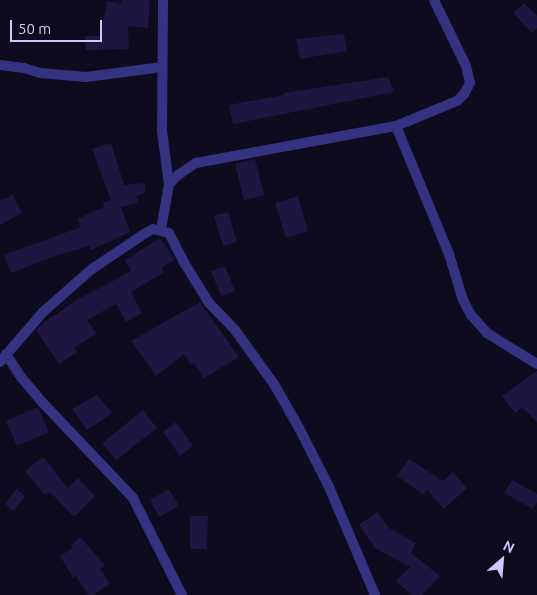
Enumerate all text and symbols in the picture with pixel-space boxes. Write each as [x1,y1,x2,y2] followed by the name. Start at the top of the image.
[12,10,105,42] scale bar
[18,20,51,37] text: 50 m
[477,535,527,585] north arrow
[501,537,517,556] text: N

